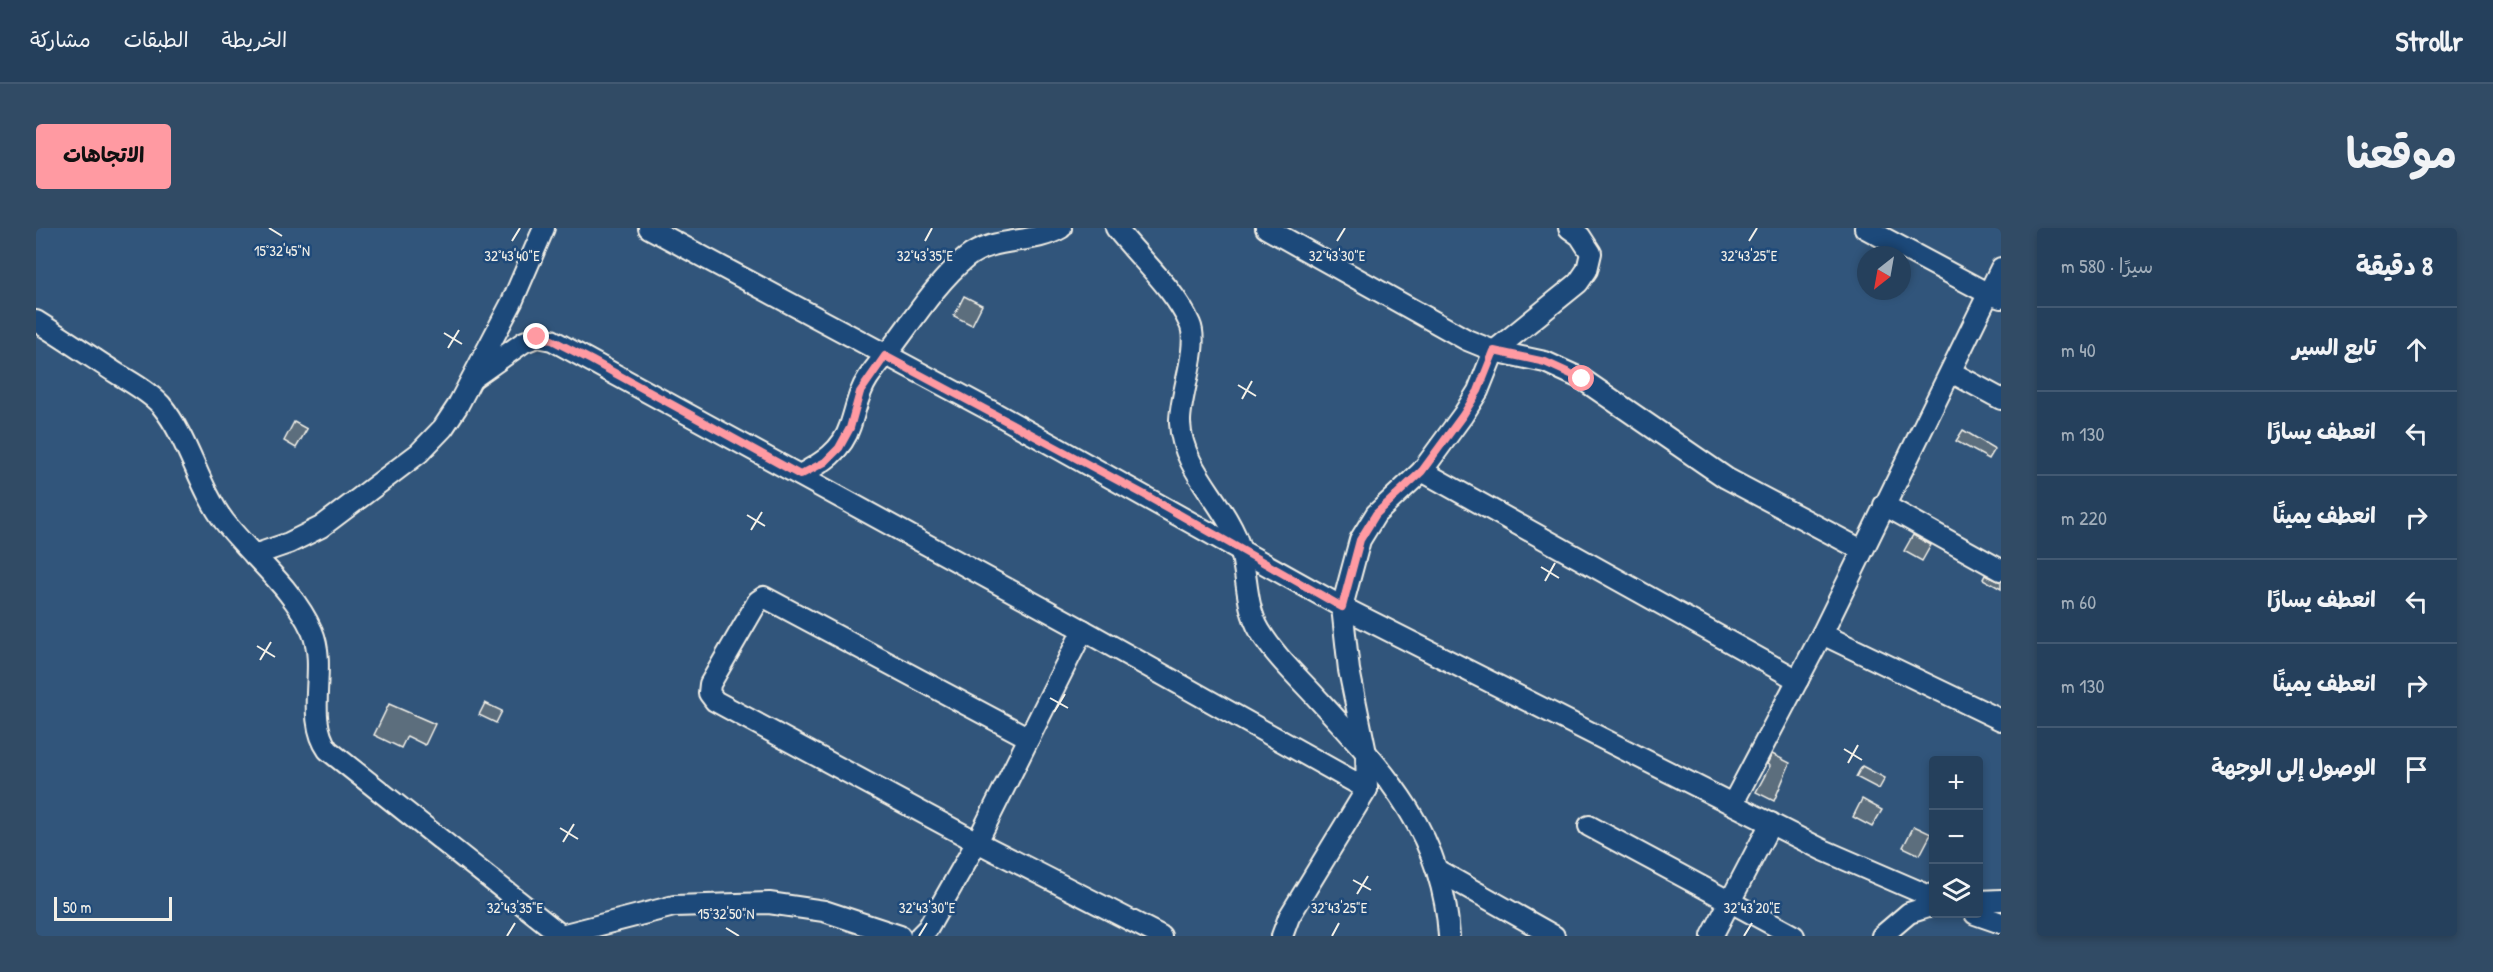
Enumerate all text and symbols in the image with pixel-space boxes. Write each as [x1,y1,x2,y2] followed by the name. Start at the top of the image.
[2396,22,2463,60] text: Strollr
[30,25,91,54] text: مشاركة
[124,25,189,54] text: الطبقات
[222,25,287,54] text: الخريطة
[36,124,171,189] button: الاتجاهات
[2346,124,2457,181] text: موقعنا
[254,240,310,261] text: 15°32'45"N
[484,245,540,266] text: 32°43'40"E
[897,245,954,266] text: 32°43'35"E
[1309,245,1366,266] text: 32°43'30"E
[1721,245,1778,266] text: 32°43'25"E
[1857,246,1911,300] north arrow
[2356,248,2433,283] text: 8 دقيقة
[2061,252,2153,279] text: سيرًا · 580 m
[523,323,549,349] route end
[2293,332,2376,362] text: تابع السير
[2400,333,2433,366] icon: ahead
[2061,336,2096,363] text: 40 m
[1568,365,1594,391] route start
[2267,416,2376,446] text: انعطف يسارًا
[2400,417,2433,450] icon: left
[2061,420,2104,447] text: 130 m
[2273,500,2376,530] text: انعطف يمينًا
[2400,501,2433,534] icon: right
[2061,504,2107,531] text: 220 m
[2267,584,2376,614] text: انعطف يسارًا
[2400,585,2433,618] icon: left
[2061,588,2096,615] text: 60 m
[2273,668,2376,698] text: انعطف يمينًا
[2400,669,2433,702] icon: right
[2061,672,2104,699] text: 130 m
[2211,752,2376,782] text: الوصول إلى الوجهة
[2400,753,2433,786] icon: arrive
[1929,756,1983,918] map controls
[1929,756,1983,810] button: +
[1929,810,1983,864] button: −
[1929,864,1983,918] button: layers
[54,894,172,922] scale bar
[63,896,92,918] text: 50 m
[487,897,544,918] text: 32°43'35"E
[899,897,956,918] text: 32°43'30"E
[1311,897,1368,918] text: 32°43'25"E
[1724,897,1781,918] text: 32°43'20"E
[697,903,755,924] text: 15°32'50"N

